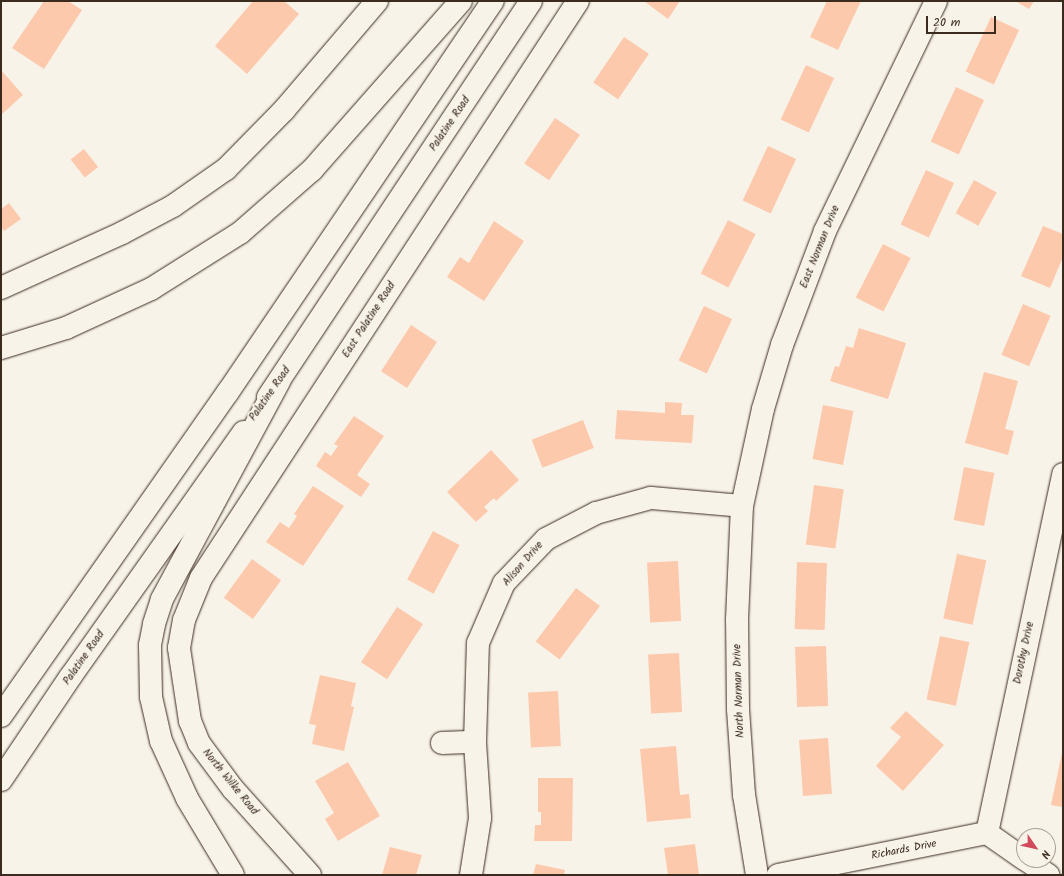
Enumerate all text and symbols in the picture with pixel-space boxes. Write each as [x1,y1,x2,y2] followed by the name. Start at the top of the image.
[928,8,998,34] scale bar
[933,13,960,32] text: 20 m
[427,94,473,154] street label: Palatine Road
[797,204,843,290] street label: East Norman Drive
[339,279,399,361] street label: East Palatine Road
[246,364,294,424] street label: Palatine Road
[500,539,546,589] street label: Alison Drive
[1011,621,1037,685] street label: Dorothy Drive
[60,628,108,688] street label: Palatine Road
[731,644,747,738] street label: North Norman Drive
[199,746,261,818] street label: North Wilke Road
[1016,828,1056,868] north arrow
[870,837,938,863] street label: Richards Drive
[1036,846,1055,862] text: N

